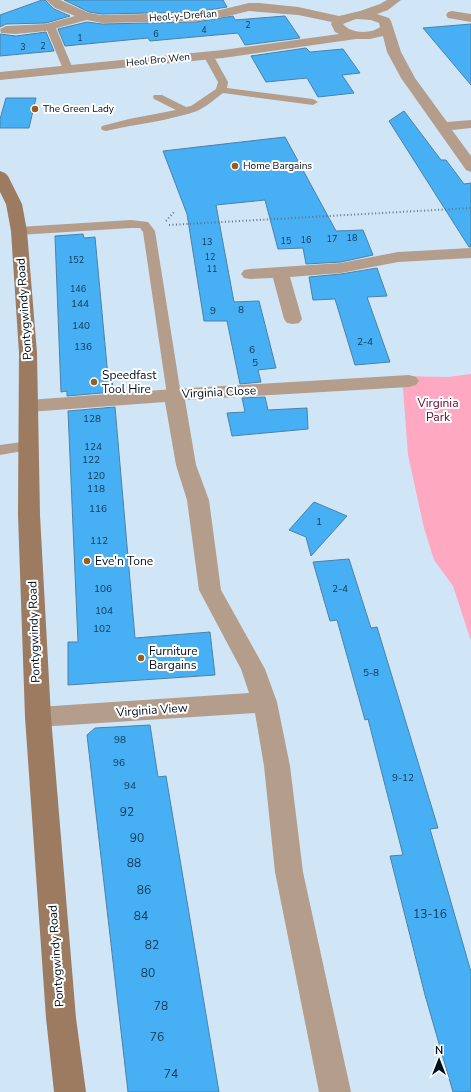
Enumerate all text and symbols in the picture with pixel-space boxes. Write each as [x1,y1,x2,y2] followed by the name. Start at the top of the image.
[149,7,217,25] street label: Heol-y-Dreflan
[245,19,251,31] house number: 2
[201,24,207,36] house number: 4
[153,28,159,40] house number: 6
[77,32,83,44] house number: 1
[40,40,46,52] house number: 2
[20,41,26,53] house number: 3
[126,50,190,70] street label: Heol Bro Wen
[43,102,115,116] place label: The Green Lady
[30,104,40,114] marker: The Green Lady
[243,159,312,173] place label: Home Bargains
[230,161,240,171] marker: Home Bargains
[347,232,357,244] house number: 18
[327,233,337,245] house number: 17
[301,234,311,246] house number: 16
[281,235,291,247] house number: 15
[202,236,212,248] house number: 13
[205,251,215,263] house number: 12
[68,254,84,266] house number: 152
[12,258,36,360] street label: Pontygwindy Road
[207,263,217,275] house number: 11
[70,283,86,295] house number: 146
[71,297,89,311] house number: 144
[238,303,244,317] house number: 8
[210,304,216,318] house number: 9
[72,319,90,333] house number: 140
[357,335,373,349] house number: 2-4
[74,340,92,354] house number: 136
[249,343,255,357] house number: 6
[252,356,258,370] house number: 5
[102,367,157,397] place label: Speedfast Tool Hire
[89,377,99,387] marker: Speedfast Tool Hire
[180,382,257,402] street label: Virginia Close
[416,395,459,425] park label: Virginia Park
[83,412,101,426] house number: 128
[84,440,102,454] house number: 124
[82,453,100,467] house number: 122
[87,469,105,483] house number: 120
[87,482,105,496] house number: 118
[89,502,107,516] house number: 116
[316,515,322,529] house number: 1
[90,534,108,548] house number: 112
[95,553,153,569] place label: Eve'n Tone
[82,556,92,566] marker: Eve'n Tone
[24,581,44,683] street label: Pontygwindy Road
[94,582,112,596] house number: 106
[332,582,348,596] house number: 2-4
[95,604,113,618] house number: 104
[93,622,111,636] house number: 102
[149,643,198,673] place label: Furniture Bargains
[136,653,146,663] marker: Furniture Bargains
[363,666,379,680] house number: 5-8
[115,700,188,721] street label: Virginia View
[114,733,126,747] house number: 98
[113,756,125,770] house number: 96
[392,771,414,785] house number: 9-12
[124,779,136,793] house number: 94
[120,804,134,820] house number: 92
[130,830,144,846] house number: 90
[127,855,141,871] house number: 88
[137,882,151,898] house number: 86
[44,905,68,1007] street label: Pontygwindy Road
[413,906,447,922] house number: 13-16
[134,908,148,924] house number: 84
[145,937,159,953] house number: 82
[141,965,155,981] house number: 80
[154,998,168,1014] house number: 78
[150,1029,164,1045] house number: 76
[419,1040,459,1080] north arrow
[435,1043,443,1058] text: N
[164,1066,178,1082] house number: 74

